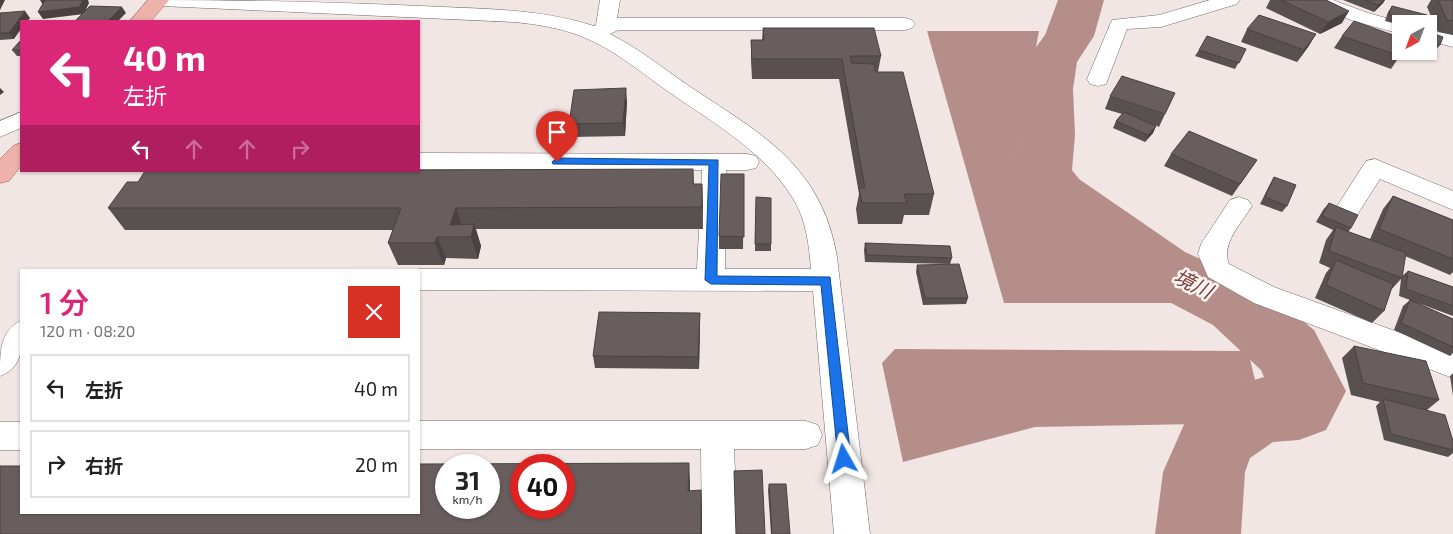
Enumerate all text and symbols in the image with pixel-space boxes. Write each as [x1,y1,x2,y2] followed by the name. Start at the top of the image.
[1392,15,1438,60] north arrow
[1392,15,1437,60] map controls
[123,36,206,78] text: 40 m
[40,40,105,105] icon: left
[123,82,167,108] text: 左折
[536,111,578,162] pin
[543,118,571,146] icon: arrive
[127,135,155,163] icon: left
[180,135,208,163] icon: ahead
[233,135,261,163] icon: ahead
[286,135,314,163] icon: right
[1170,264,1218,304] water label: 境川
[40,284,89,320] text: 1 分
[348,286,400,338] button: close
[40,321,135,340] text: 120 m · 08:20
[42,374,70,402] icon: left
[354,377,398,400] text: 40 m
[85,378,123,401] text: 左折
[817,432,869,484] position arrow
[42,450,70,478] icon: right
[355,453,398,476] text: 20 m
[85,454,123,477] text: 右折
[510,454,575,519] speed limit sign: 40
[455,465,480,495] text: 31
[453,492,482,506] text: km/h

